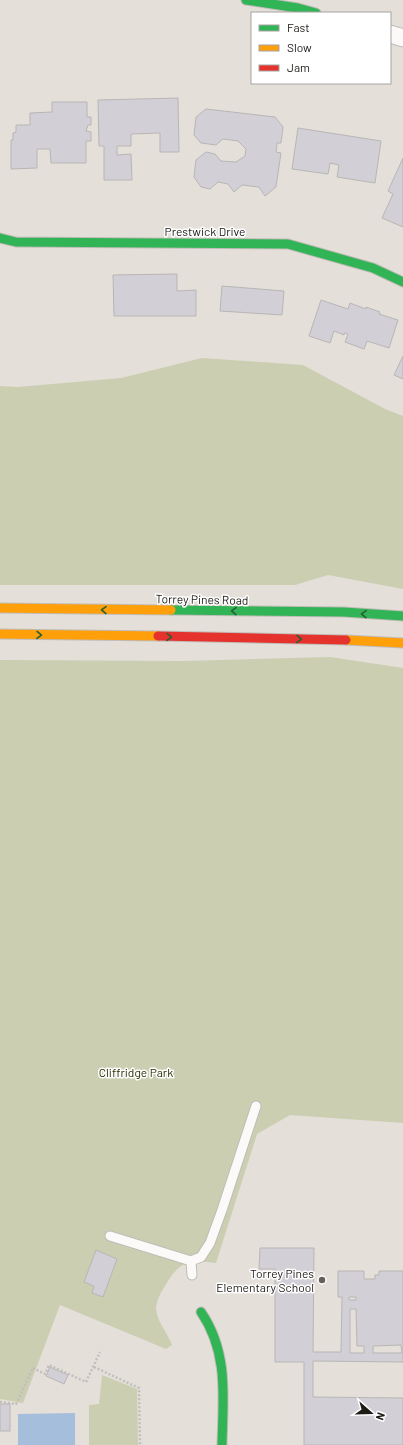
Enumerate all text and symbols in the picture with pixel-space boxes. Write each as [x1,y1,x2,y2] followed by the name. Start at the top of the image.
[251,12,391,84] legend
[287,20,310,34] text: Fast
[287,40,312,54] text: Slow
[287,60,310,74] text: Jam
[165,224,245,238] street label: Prestwick Drive
[155,591,249,607] street label: Torrey Pines Road
[101,606,107,614] one-way arrow
[231,607,237,615] one-way arrow
[361,609,367,618] one-way arrow
[36,631,42,639] one-way arrow
[166,633,172,641] one-way arrow
[296,635,302,643] one-way arrow
[99,1065,173,1079] park label: Cliffridge Park
[216,1266,314,1294] place label: Torrey Pines Elementary School
[317,1275,327,1285] marker: Torrey Pines Elementary School
[351,1393,391,1433] north arrow
[374,1411,388,1422] text: N

